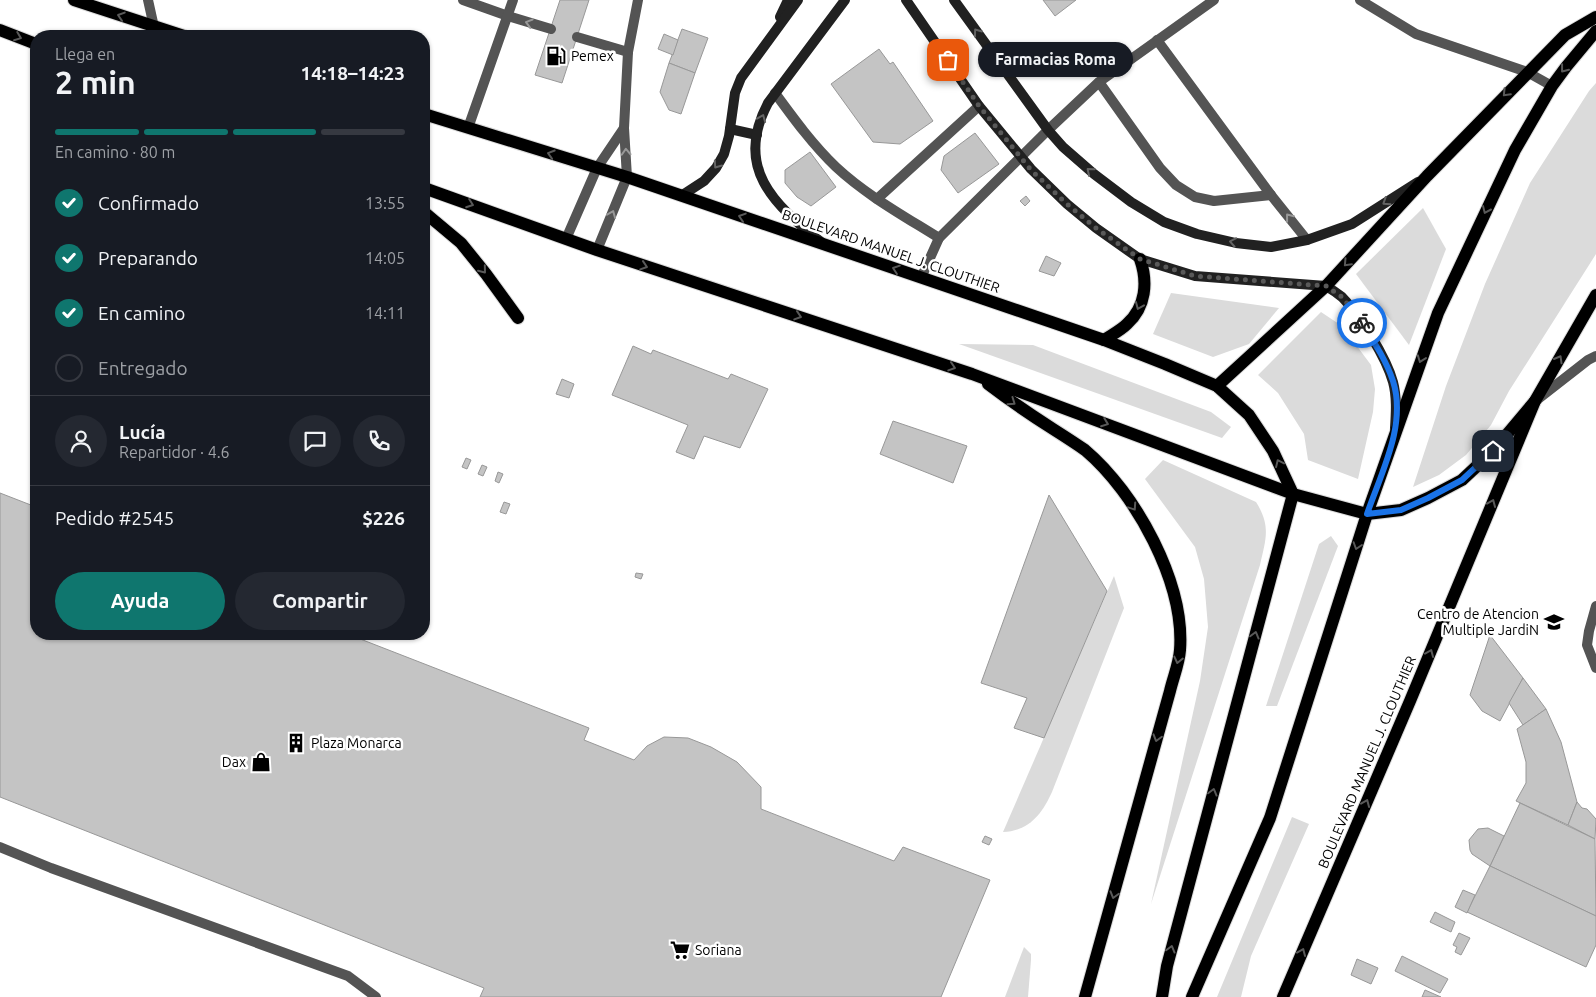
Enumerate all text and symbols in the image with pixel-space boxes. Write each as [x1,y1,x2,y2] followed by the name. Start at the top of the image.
[117,11,126,21] one-way arrow
[525,18,534,28] one-way arrow
[974,28,983,38] one-way arrow
[13,31,22,41] one-way arrow
[927,39,969,81] pin
[978,42,1133,78] callout: Farmacias Roma
[55,45,115,63] text: Llega en
[545,45,567,67] fuel station icon: Pemex
[934,46,962,74] icon: bag
[571,48,614,64] place label: Pemex
[995,50,1116,68] text: Farmacias Roma
[300,62,405,84] text: 14:18–14:23
[1561,63,1570,72] one-way arrow
[55,64,136,100] text: 2 min
[1503,88,1512,97] one-way arrow
[755,114,766,123] one-way arrow
[55,143,175,161] text: En camino · 80 m
[620,148,631,156] one-way arrow
[547,149,555,159] one-way arrow
[714,160,723,169] one-way arrow
[1087,168,1096,176] one-way arrow
[55,189,83,217] icon: check
[98,192,199,214] text: Confirmado
[365,194,405,212] text: 13:55
[1382,196,1391,206] one-way arrow
[465,199,473,209] one-way arrow
[1481,205,1492,214] one-way arrow
[780,206,1002,296] street label: BOULEVARD MANUEL J. CLOUTHIER
[606,210,616,219] one-way arrow
[739,212,747,222] one-way arrow
[1286,214,1294,223] one-way arrow
[1229,237,1238,247] one-way arrow
[55,244,83,272] icon: check
[98,247,198,269] text: Preparando
[365,249,405,267] text: 14:05
[1344,257,1353,266] one-way arrow
[639,260,647,270] one-way arrow
[478,264,486,273] one-way arrow
[892,265,901,275] one-way arrow
[1337,298,1387,348] courier
[55,299,83,327] icon: check
[1135,301,1146,310] one-way arrow
[98,302,185,324] text: En camino
[365,304,405,322] text: 14:11
[1348,309,1376,337] icon: bike
[793,311,802,321] one-way arrow
[1417,355,1427,363] one-way arrow
[1553,355,1563,364] one-way arrow
[98,357,188,379] text: Entregado
[948,361,956,371] one-way arrow
[1006,396,1016,405] one-way arrow
[55,415,107,467] button: person
[289,415,341,467] button: chat
[353,415,405,467] button: phone
[1100,417,1109,427] one-way arrow
[119,421,166,443] text: Lucía
[1472,430,1514,472] pin
[1479,437,1507,465] icon: home
[119,443,230,461] text: Repartidor · 4.6
[1275,460,1285,469] one-way arrow
[1486,499,1497,508] one-way arrow
[1127,502,1136,511] one-way arrow
[55,507,174,529] text: Pedido #2545
[362,507,405,529] text: $226
[1353,541,1363,550] one-way arrow
[55,572,225,630] button: Ayuda
[235,572,405,630] button: Compartir
[1417,606,1539,638] place label: Centro de Atencion Multiple JardiN
[1543,611,1565,633] school or university icon: Centro de Atencion Multiple JardiN
[1249,631,1260,640] one-way arrow
[1424,649,1434,658] one-way arrow
[1315,653,1419,871] street label: BOULEVARD MANUEL J. CLOUTHIER
[1173,655,1184,664] one-way arrow
[285,732,307,754] building icon: Plaza Monarca
[1153,733,1163,742] one-way arrow
[311,735,402,751] place label: Plaza Monarca
[250,751,272,773] shop icon: Dax
[222,754,246,770] place label: Dax
[1207,788,1218,797] one-way arrow
[1360,799,1371,808] one-way arrow
[1109,890,1119,898] one-way arrow
[669,939,691,961] supermarket icon: Soriana
[695,942,742,958] place label: Soriana
[1165,945,1176,954] one-way arrow
[1295,948,1306,957] one-way arrow

